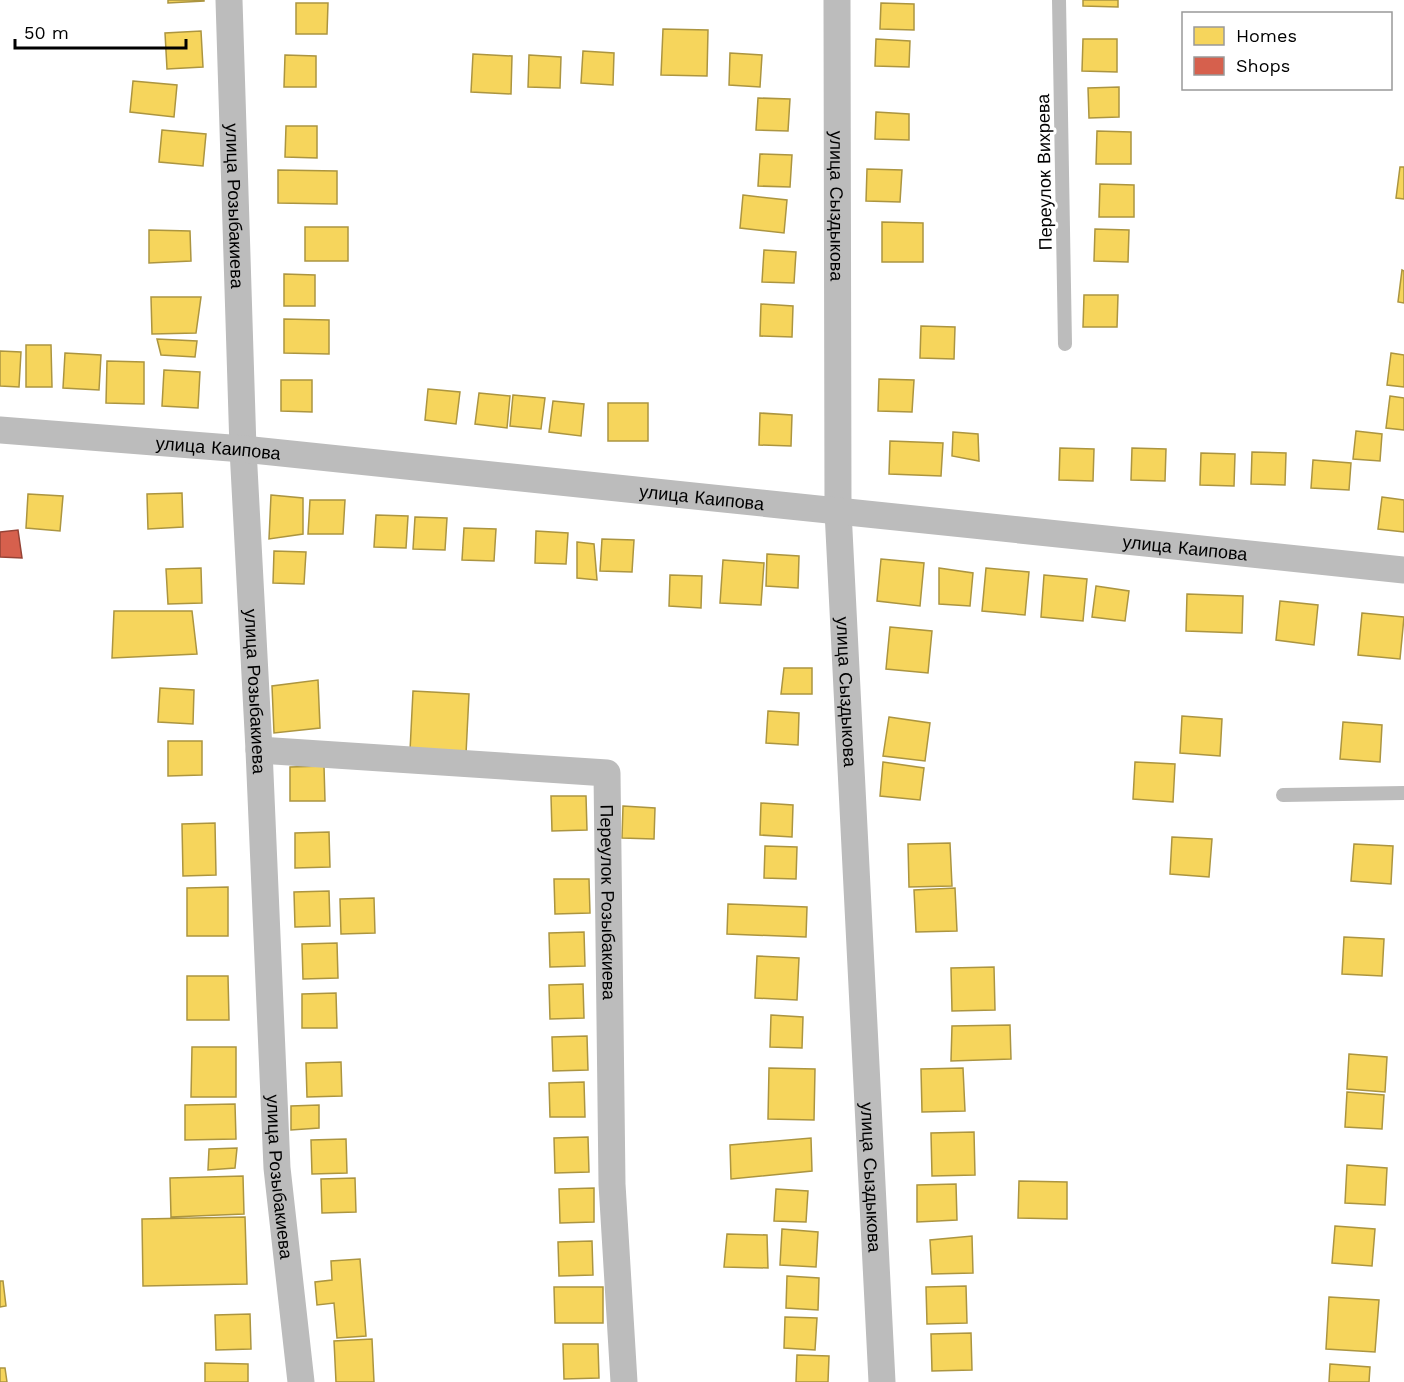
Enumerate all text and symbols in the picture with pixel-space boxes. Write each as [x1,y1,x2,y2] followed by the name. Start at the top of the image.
[15,12,186,50] scale bar
[1182,12,1392,90] legend
[24,22,69,43] text: 50 m
[1236,25,1297,46] text: Homes
[1236,55,1290,76] text: Shops
[1032,93,1056,250] street label: Переулок Вихрева
[222,123,249,290] street label: улица Розыбакиева
[827,131,848,282] street label: улица Сыздыкова
[155,432,283,463] street label: улица Каипова
[638,480,766,514] street label: улица Каипова
[1122,530,1250,564] street label: улица Каипова
[241,608,271,775] street label: улица Розыбакиева
[833,616,861,768] street label: улица Сыздыкова
[597,804,620,1001] street label: Переулок Розыбакиева
[263,1094,298,1261] street label: улица Розыбакиева
[857,1102,886,1254] street label: улица Сыздыкова

